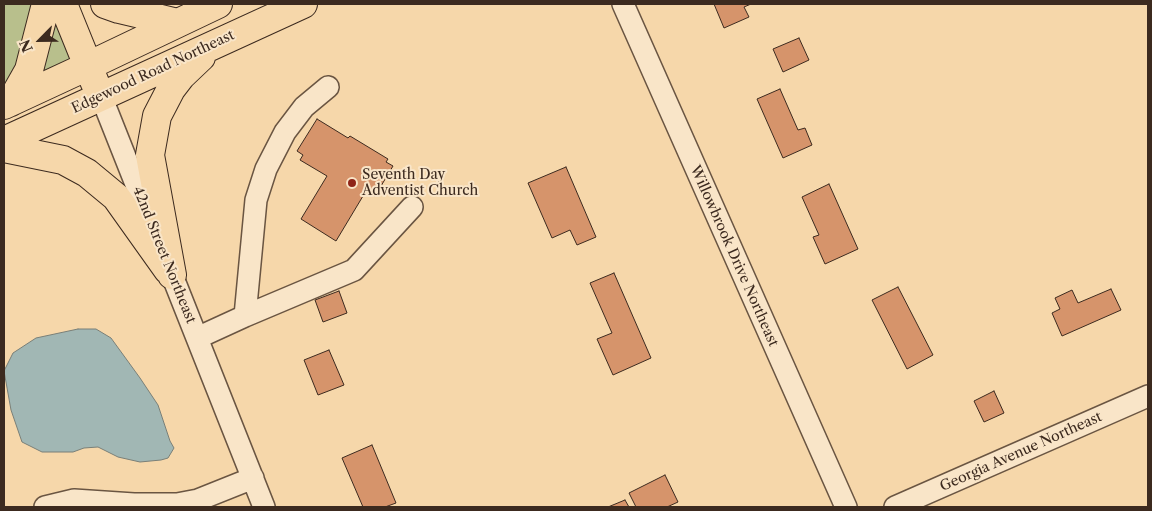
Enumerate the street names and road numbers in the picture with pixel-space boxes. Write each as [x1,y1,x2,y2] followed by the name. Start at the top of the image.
[69,27,237,117] street label: Edgewood Road Northeast
[686,163,782,349] street label: Willowbrook Drive Northeast
[129,184,199,326] street label: 42nd Street Northeast
[937,409,1105,495] street label: Georgia Avenue Northeast

